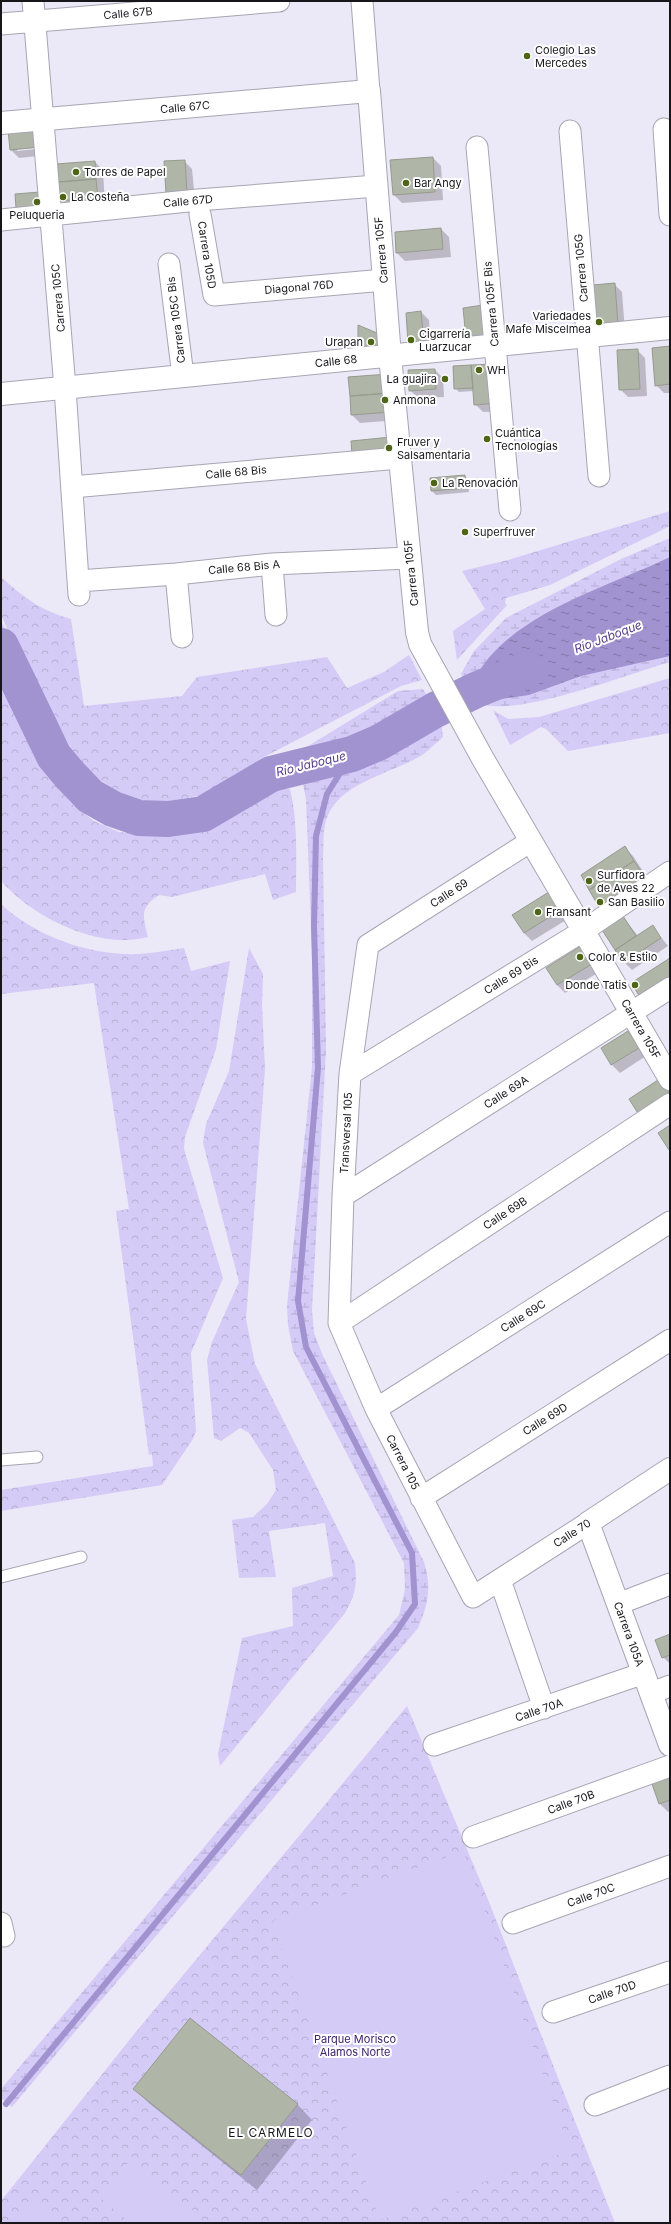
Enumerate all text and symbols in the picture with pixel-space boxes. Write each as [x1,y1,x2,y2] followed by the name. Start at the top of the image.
[103,4,153,22] street label: Calle 67B
[535,43,596,70] place label: Colegio Las Mercedes
[522,51,532,61] marker: Colegio Las Mercedes
[159,98,211,116] street label: Calle 67C
[84,165,166,179] place label: Torres de Papel
[71,167,81,177] marker: Torres de Papel
[414,176,462,190] place label: Bar Angy
[401,178,411,188] marker: Bar Angy
[71,190,130,204] place label: La Costeña
[58,192,68,202] marker: La Costeña
[162,192,214,210] street label: Calle 67D
[32,197,42,207] marker: Peluqueria
[9,208,65,222] place label: Peluqueria
[371,216,391,284] street label: Carrera 105F
[195,220,219,290] street label: Carrera 105D
[571,233,591,303] street label: Carrera 105G
[480,261,502,347] street label: Carrera 105F Bis
[48,263,68,333] street label: Carrera 105C
[164,276,188,364] street label: Carrera 105C Bis
[264,277,334,297] street label: Diagonal 76D
[506,309,591,336] place label: Variedades Mafe Miscelmea
[594,317,604,327] marker: Variedades Mafe Miscelmea
[419,327,471,354] place label: Cigarrería Luarzucar
[325,335,363,349] place label: Urapan
[406,335,416,345] marker: Cigarrería Luarzucar
[366,337,376,347] marker: Urapan
[314,352,358,370] street label: Calle 68
[487,363,506,377] place label: WH
[474,365,484,375] marker: WH
[386,372,437,386] place label: La guajira
[440,374,450,384] marker: La guajira
[393,393,436,407] place label: Anmona
[380,395,390,405] marker: Anmona
[495,426,558,453] place label: Cuántica Tecnologías
[482,434,492,444] marker: Cuántica Tecnologías
[397,435,470,462] place label: Fruver y Salsamentaria
[384,443,394,453] marker: Fruver y Salsamentaria
[205,462,267,482] street label: Calle 68 Bis
[442,476,518,490] place label: La Renovación
[429,478,439,488] marker: La Renovación
[473,525,535,539] place label: Superfruver
[460,527,470,537] marker: Superfruver
[401,539,421,607] street label: Carrera 105F
[207,557,281,577] street label: Calle 68 Bis A
[572,617,644,656] water label: Río Jaboque
[274,748,347,779] water label: Río Jaboque
[597,868,655,895] place label: Surfidora de Aves 22
[427,875,471,910] street label: Calle 69
[584,876,594,886] marker: Surfidora de Aves 22
[608,895,665,909] place label: San Basilio
[595,897,605,907] marker: San Basilio
[546,905,591,919] place label: Fransant
[533,907,543,917] marker: Fransant
[588,950,658,964] place label: Color & Estilo
[575,952,585,962] marker: Color & Estilo
[481,953,541,997] street label: Calle 69 Bis
[565,978,627,992] place label: Donde Tatis
[630,980,640,990] marker: Donde Tatis
[618,997,664,1061] street label: Carrera 105F
[481,1072,531,1112] street label: Calle 69A
[337,1092,355,1174] street label: Transversal 105
[480,1194,530,1232] street label: Calle 69B
[498,1297,548,1335] street label: Calle 69C
[520,1400,570,1438] street label: Calle 69D
[383,1432,423,1492] street label: Carrera 105
[551,1516,593,1550] street label: Calle 70
[611,1600,647,1669] street label: Carrera 105A
[513,1695,565,1725] street label: Calle 70A
[545,1787,597,1817] street label: Calle 70B
[565,1880,617,1910] street label: Calle 70C
[586,1977,638,2007] street label: Calle 70D
[314,2032,396,2059] park label: Parque Morisco Alamos Norte
[228,2125,314,2140] district label: EL CARMELO

